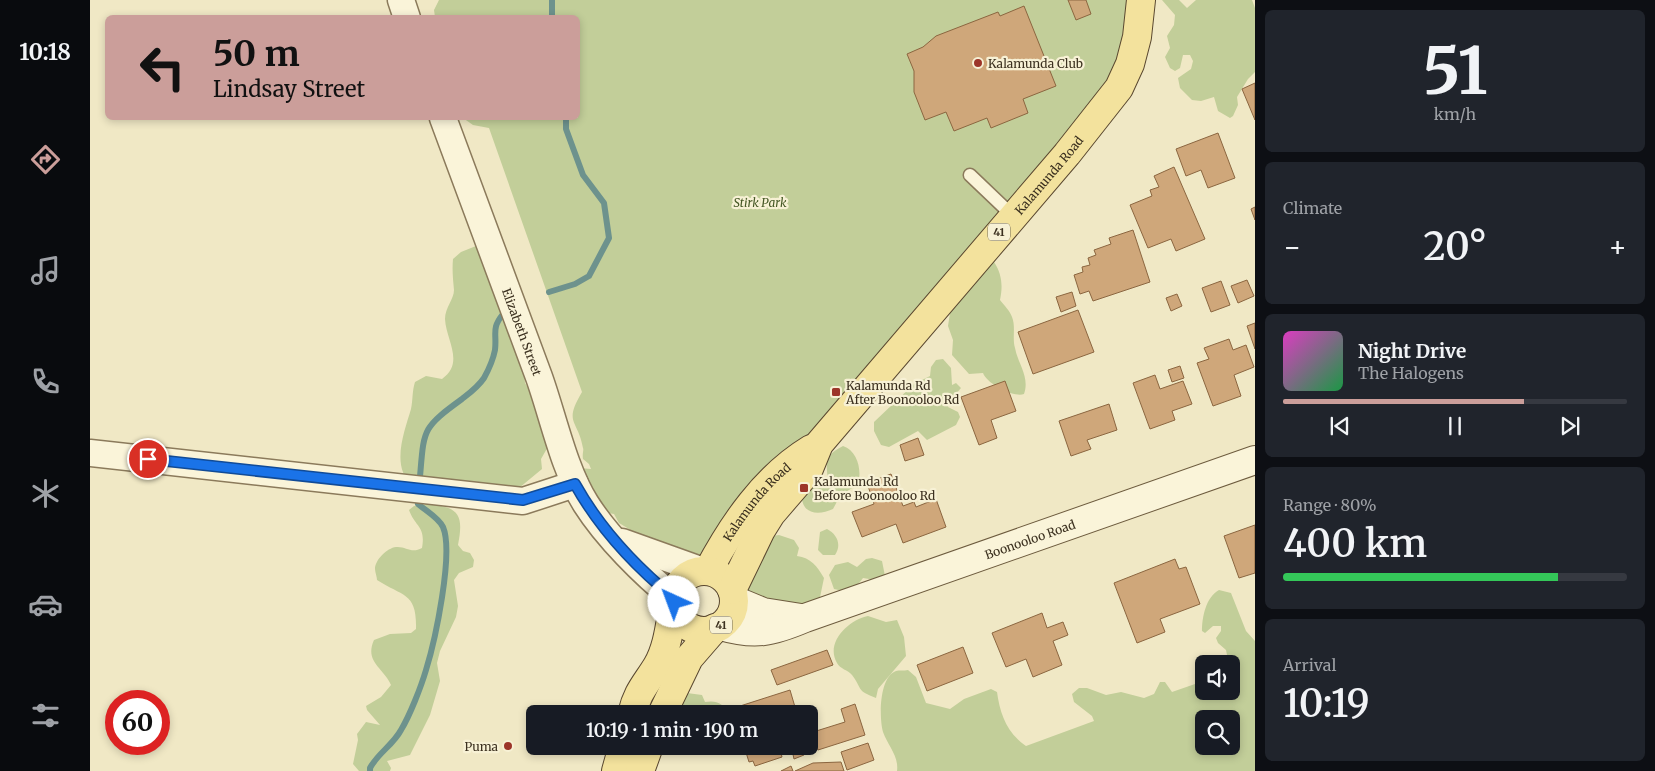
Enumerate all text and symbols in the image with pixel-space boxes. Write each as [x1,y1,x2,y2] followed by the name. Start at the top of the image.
[1422,30,1488,112] text: 51
[213,32,300,76] text: 50 m
[130,35,195,100] icon: left
[19,38,71,66] text: 10:18
[988,56,1083,71] place label: Kalamunda Club
[972,57,984,69] marker: Kalamunda Club
[213,75,365,103] text: Lindsay Street
[1434,104,1476,124] text: km/h
[1011,133,1086,217] street label: Kalamunda Road
[28,142,63,177] icon: directions
[733,195,787,210] park label: Stirk Park
[1283,198,1342,218] text: Climate
[988,223,1010,240] road number: 41
[1423,223,1487,270] text: 20°
[1283,229,1302,265] text: −
[1608,229,1627,265] text: +
[28,253,63,288] icon: music
[499,286,545,378] street label: Elizabeth Street
[1358,339,1466,363] text: Night Drive
[1358,363,1464,383] text: The Halogens
[28,364,63,399] icon: phone
[845,378,959,407] place label: Kalamunda Rd After Boonooloo Rd
[830,386,842,398] marker: Kalamunda Rd After Boonooloo Rd
[1326,412,1354,440] icon: previous
[1441,412,1469,440] icon: pause
[1556,412,1584,440] icon: next
[127,438,169,480] pin
[134,445,162,473] icon: arrive
[719,459,793,544] street label: Kalamunda Road
[814,474,935,503] place label: Kalamunda Rd Before Boonooloo Rd
[28,476,63,511] icon: climate
[798,482,810,494] marker: Kalamunda Rd Before Boonooloo Rd
[1283,495,1377,515] text: Range · 80%
[983,516,1077,562] street label: Boonooloo Road
[1283,520,1427,567] text: 400 km
[647,575,699,627] position arrow
[28,587,63,622] icon: car
[710,616,732,634] road number: 41
[1195,655,1240,755] map controls
[1195,655,1240,700] button: sound
[1283,655,1336,675] text: Arrival
[1283,680,1370,727] text: 10:19
[105,690,170,755] speed limit sign: 60
[28,698,63,733] icon: filters
[1195,710,1240,755] button: search
[586,718,758,742] text: 10:19 · 1 min · 190 m
[464,739,499,754] place label: Puma
[502,740,514,752] marker: Puma

